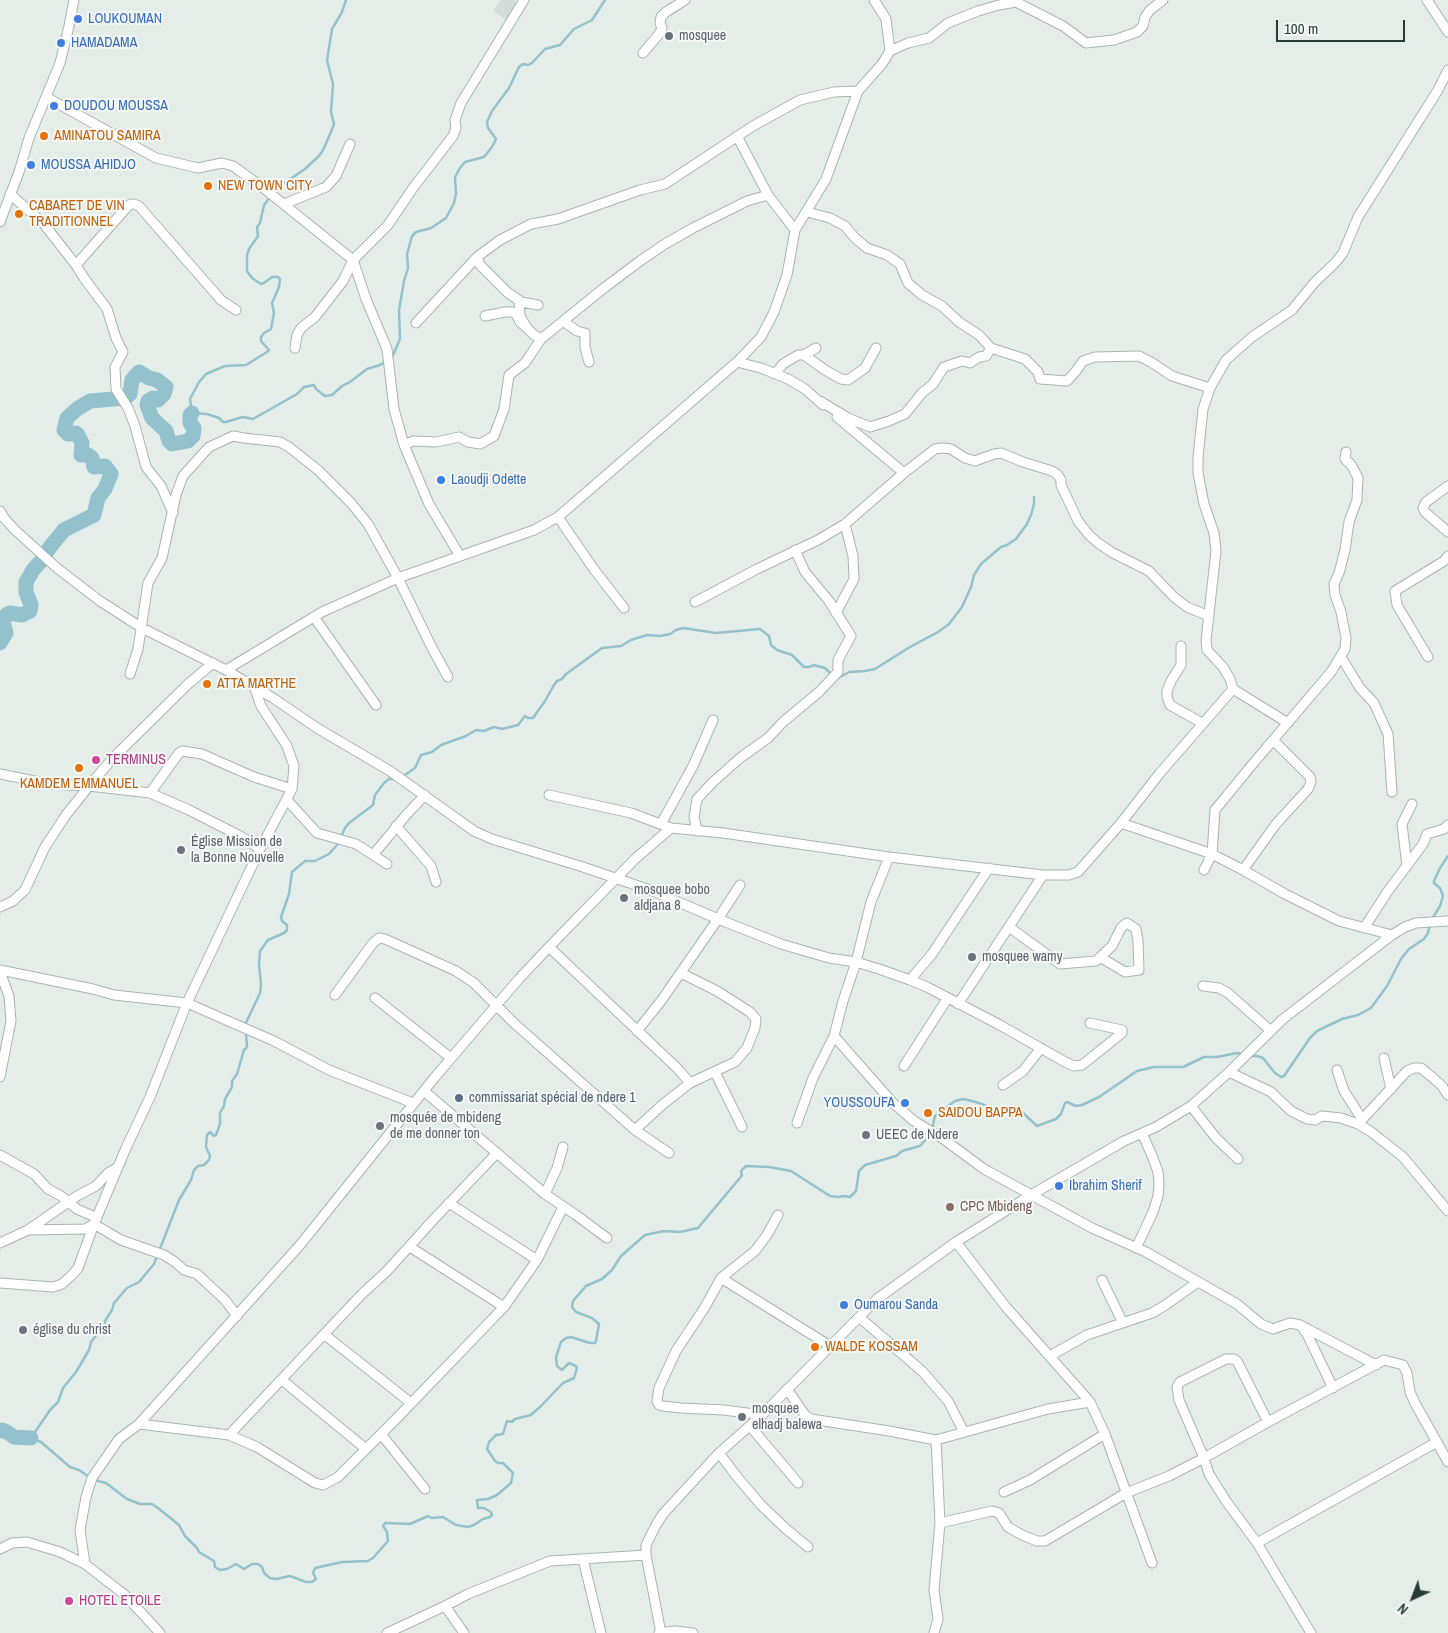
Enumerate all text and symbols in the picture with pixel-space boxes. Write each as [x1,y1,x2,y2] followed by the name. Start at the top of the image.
[1278,10,1407,42] scale bar
[88,11,162,27] place label: LOUKOUMAN
[72,13,84,25] marker: LOUKOUMAN
[1284,18,1318,39] text: 100 m
[679,28,726,44] place label: mosquee
[663,30,675,42] marker: mosquee
[71,35,137,51] place label: HAMADAMA
[55,37,67,49] marker: HAMADAMA
[64,98,168,114] place label: DOUDOU MOUSSA
[48,100,60,112] marker: DOUDOU MOUSSA
[54,128,161,144] place label: AMINATOU SAMIRA
[38,130,50,142] marker: AMINATOU SAMIRA
[41,157,136,173] place label: MOUSSA AHIDJO
[25,159,37,171] marker: MOUSSA AHIDJO
[218,178,312,194] place label: NEW TOWN CITY
[202,180,214,192] marker: NEW TOWN CITY
[29,198,125,230] place label: CABARET DE VIN TRADITIONNEL
[13,208,25,220] marker: CABARET DE VIN TRADITIONNEL
[451,472,526,488] place label: Laoudji Odette
[435,474,447,486] marker: Laoudji Odette
[217,676,296,692] place label: ATTA MARTHE
[201,678,213,690] marker: ATTA MARTHE
[106,752,166,768] place label: TERMINUS
[90,754,102,766] marker: TERMINUS
[73,762,85,774] marker: KAMDEM EMMANUEL
[20,776,138,792] place label: KAMDEM EMMANUEL
[191,834,284,866] place label: Église Mission de la Bonne Nouvelle
[175,844,187,856] marker: Église Mission de la Bonne Nouvelle
[634,882,710,914] place label: mosquee bobo aldjana 8
[618,892,630,904] marker: mosquee bobo aldjana 8
[982,949,1062,965] place label: mosquee wamy
[966,951,978,963] marker: mosquee wamy
[469,1090,636,1106] place label: commissariat spécial de ndere 1
[453,1092,465,1104] marker: commissariat spécial de ndere 1
[824,1095,895,1111] place label: YOUSSOUFA
[899,1097,911,1109] marker: YOUSSOUFA
[938,1105,1023,1121] place label: SAIDOU BAPPA
[922,1107,934,1119] marker: SAIDOU BAPPA
[390,1110,501,1142] place label: mosquée de mbideng de me donner ton
[374,1120,386,1132] marker: mosquée de mbideng de me donner ton
[876,1127,958,1143] place label: UEEC de Ndere
[860,1129,872,1141] marker: UEEC de Ndere
[1069,1178,1142,1194] place label: Ibrahim Sherif
[1053,1180,1065,1192] marker: Ibrahim Sherif
[960,1199,1032,1215] place label: CPC Mbideng
[944,1201,956,1213] marker: CPC Mbideng
[854,1297,938,1313] place label: Oumarou Sanda
[838,1299,850,1311] marker: Oumarou Sanda
[33,1322,111,1338] place label: église du christ
[17,1324,29,1336] marker: église du christ
[825,1339,918,1355] place label: WALDE KOSSAM
[809,1341,821,1353] marker: WALDE KOSSAM
[752,1401,822,1434] place label: mosquee elhadj balewa
[736,1411,748,1423] marker: mosquee elhadj balewa
[1388,1573,1438,1623] north arrow
[79,1593,161,1609] place label: HOTEL ETOILE
[63,1595,75,1607] marker: HOTEL ETOILE
[1394,1600,1412,1618] text: N

